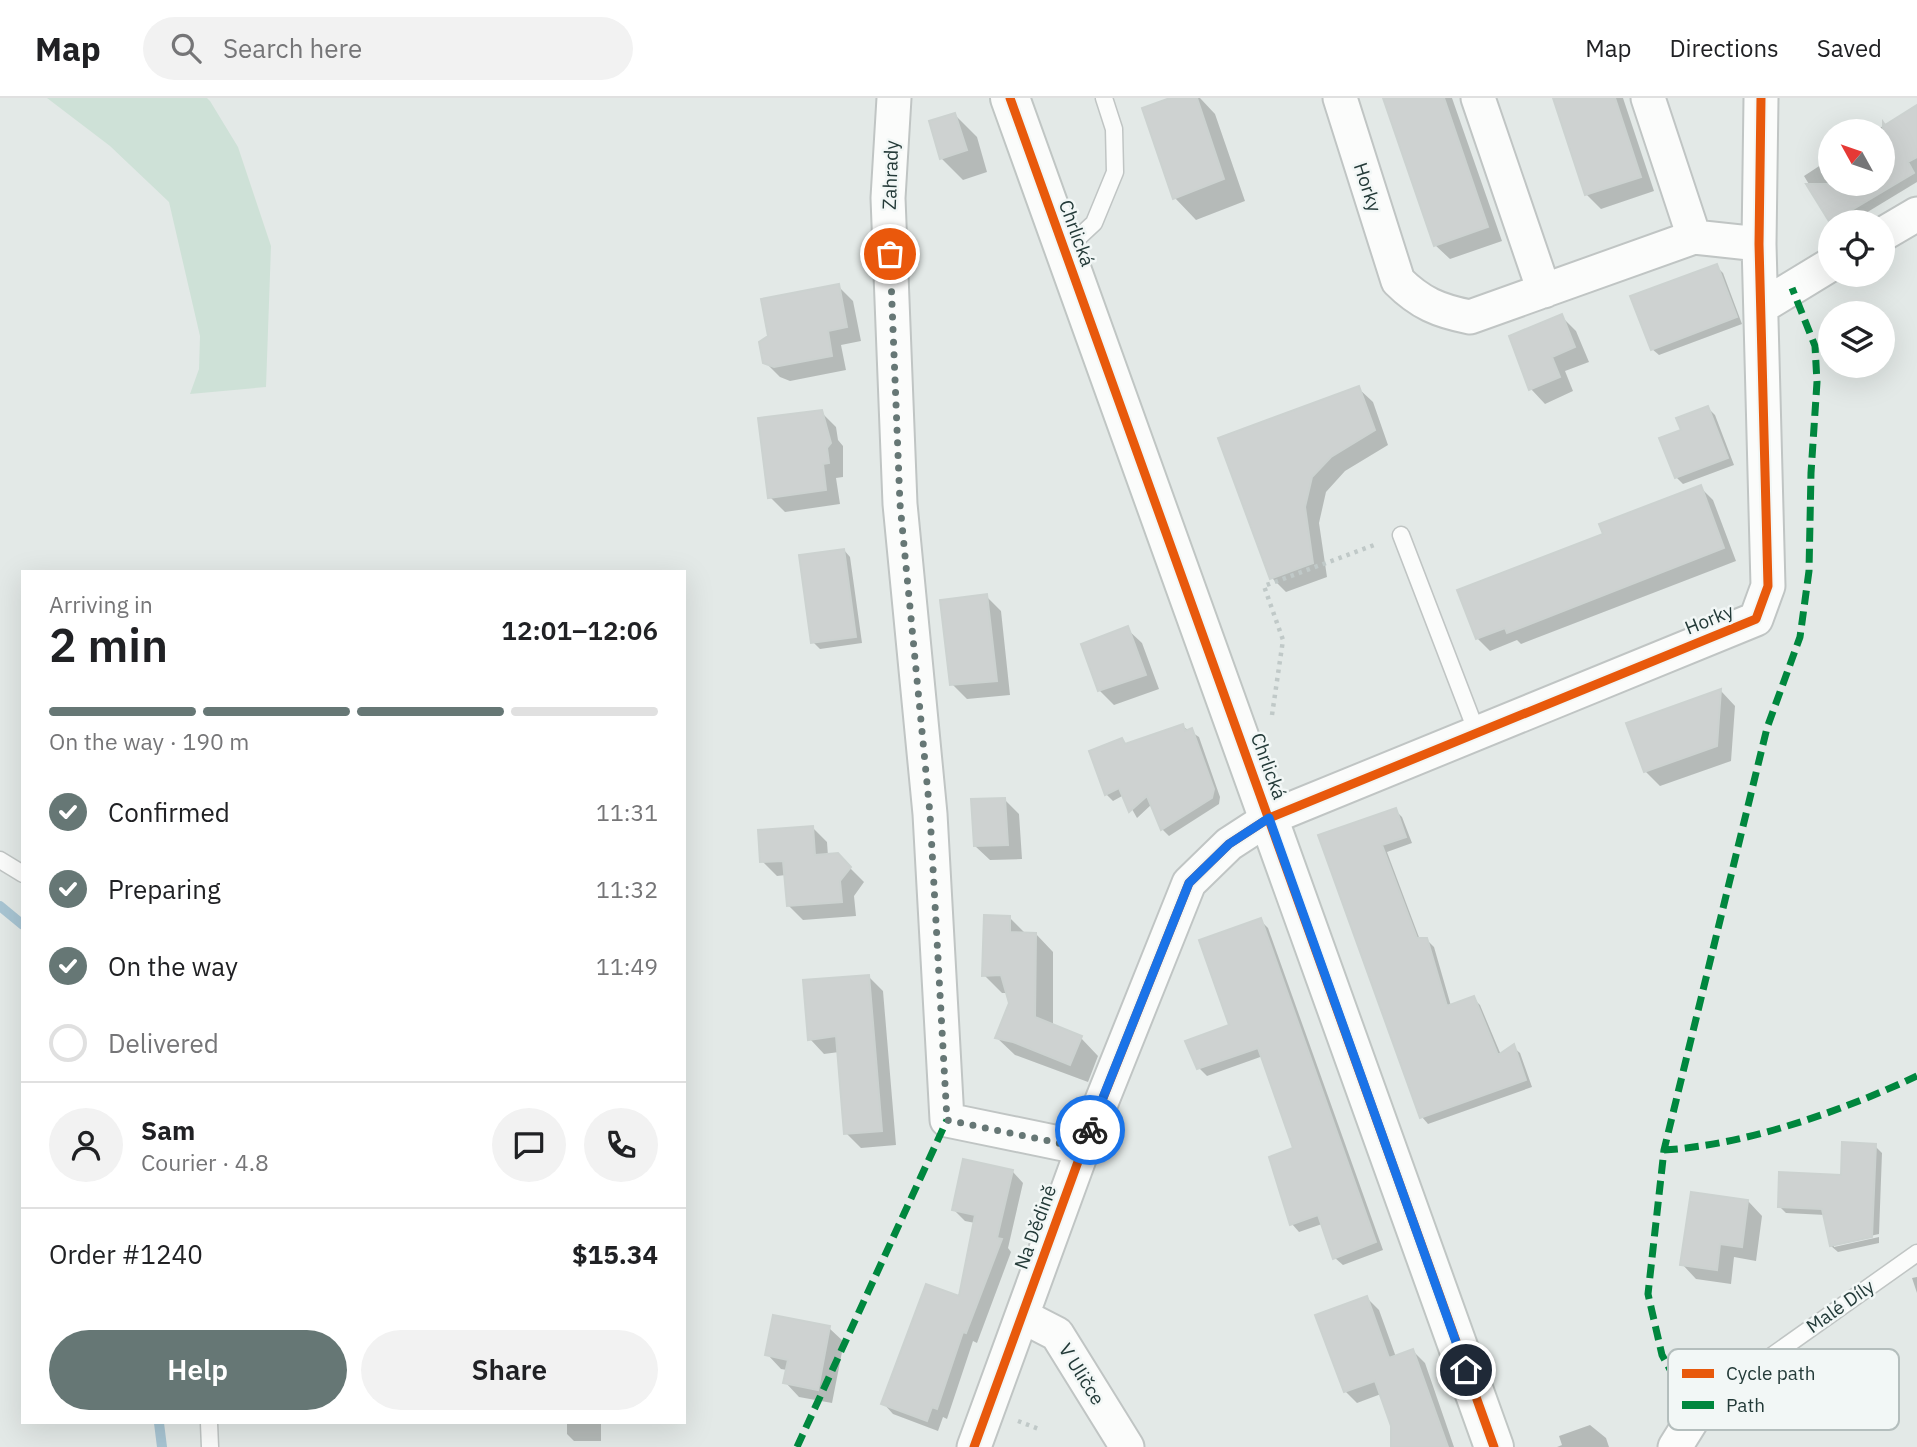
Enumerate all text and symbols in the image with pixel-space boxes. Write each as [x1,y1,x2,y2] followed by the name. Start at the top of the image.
[143,17,633,80] search box
[35,27,101,70] text: Map
[167,29,205,67] icon: search
[223,31,362,65] text: Search here
[1585,32,1631,64] text: Map
[1669,32,1779,64] text: Directions
[1817,32,1882,64] text: Saved
[1818,119,1895,196] north arrow
[1818,119,1895,378] map controls
[877,139,903,210] street label: Zahrady
[1349,159,1387,215] street label: Horky
[1054,196,1100,270] street label: Chrlická
[1818,210,1895,287] button: locate
[860,224,920,284] pin
[871,235,909,273] icon: bag
[1818,301,1895,378] button: layers
[49,589,153,619] text: Arriving in
[1681,598,1737,640] street label: Horky
[501,613,658,647] text: 12:01–12:06
[49,615,168,675] text: 2 min
[49,726,249,756] text: On the way · 190 m
[1246,729,1292,803] street label: Chrlická
[49,793,87,831] icon: check
[108,795,230,829] text: Confirmed
[596,797,658,827] text: 11:31
[49,870,87,908] icon: check
[108,872,221,906] text: Preparing
[596,874,658,904] text: 11:32
[49,947,87,985] icon: check
[108,949,238,983] text: On the way
[596,951,658,981] text: 11:49
[108,1026,219,1060] text: Delivered
[1055,1095,1125,1165] courier
[49,1108,123,1182] button: person
[492,1108,566,1182] button: chat
[584,1108,658,1182] button: phone
[1071,1111,1109,1149] icon: bike
[141,1113,195,1147] text: Sam
[141,1147,269,1177] text: Courier · 4.8
[1009,1181,1061,1273] street label: Na Dědině
[49,1237,203,1271] text: Order #1240
[572,1237,658,1271] text: $15.34
[1801,1274,1879,1338] street label: Malé Díly
[49,1330,347,1410] button: Help
[361,1330,658,1410] button: Share
[1054,1339,1110,1409] street label: V Uličce
[1436,1340,1496,1400] pin
[1668,1349,1899,1430] legend
[1447,1351,1485,1389] icon: home
[1726,1361,1815,1385] text: Cycle path
[1726,1393,1765,1417] text: Path

